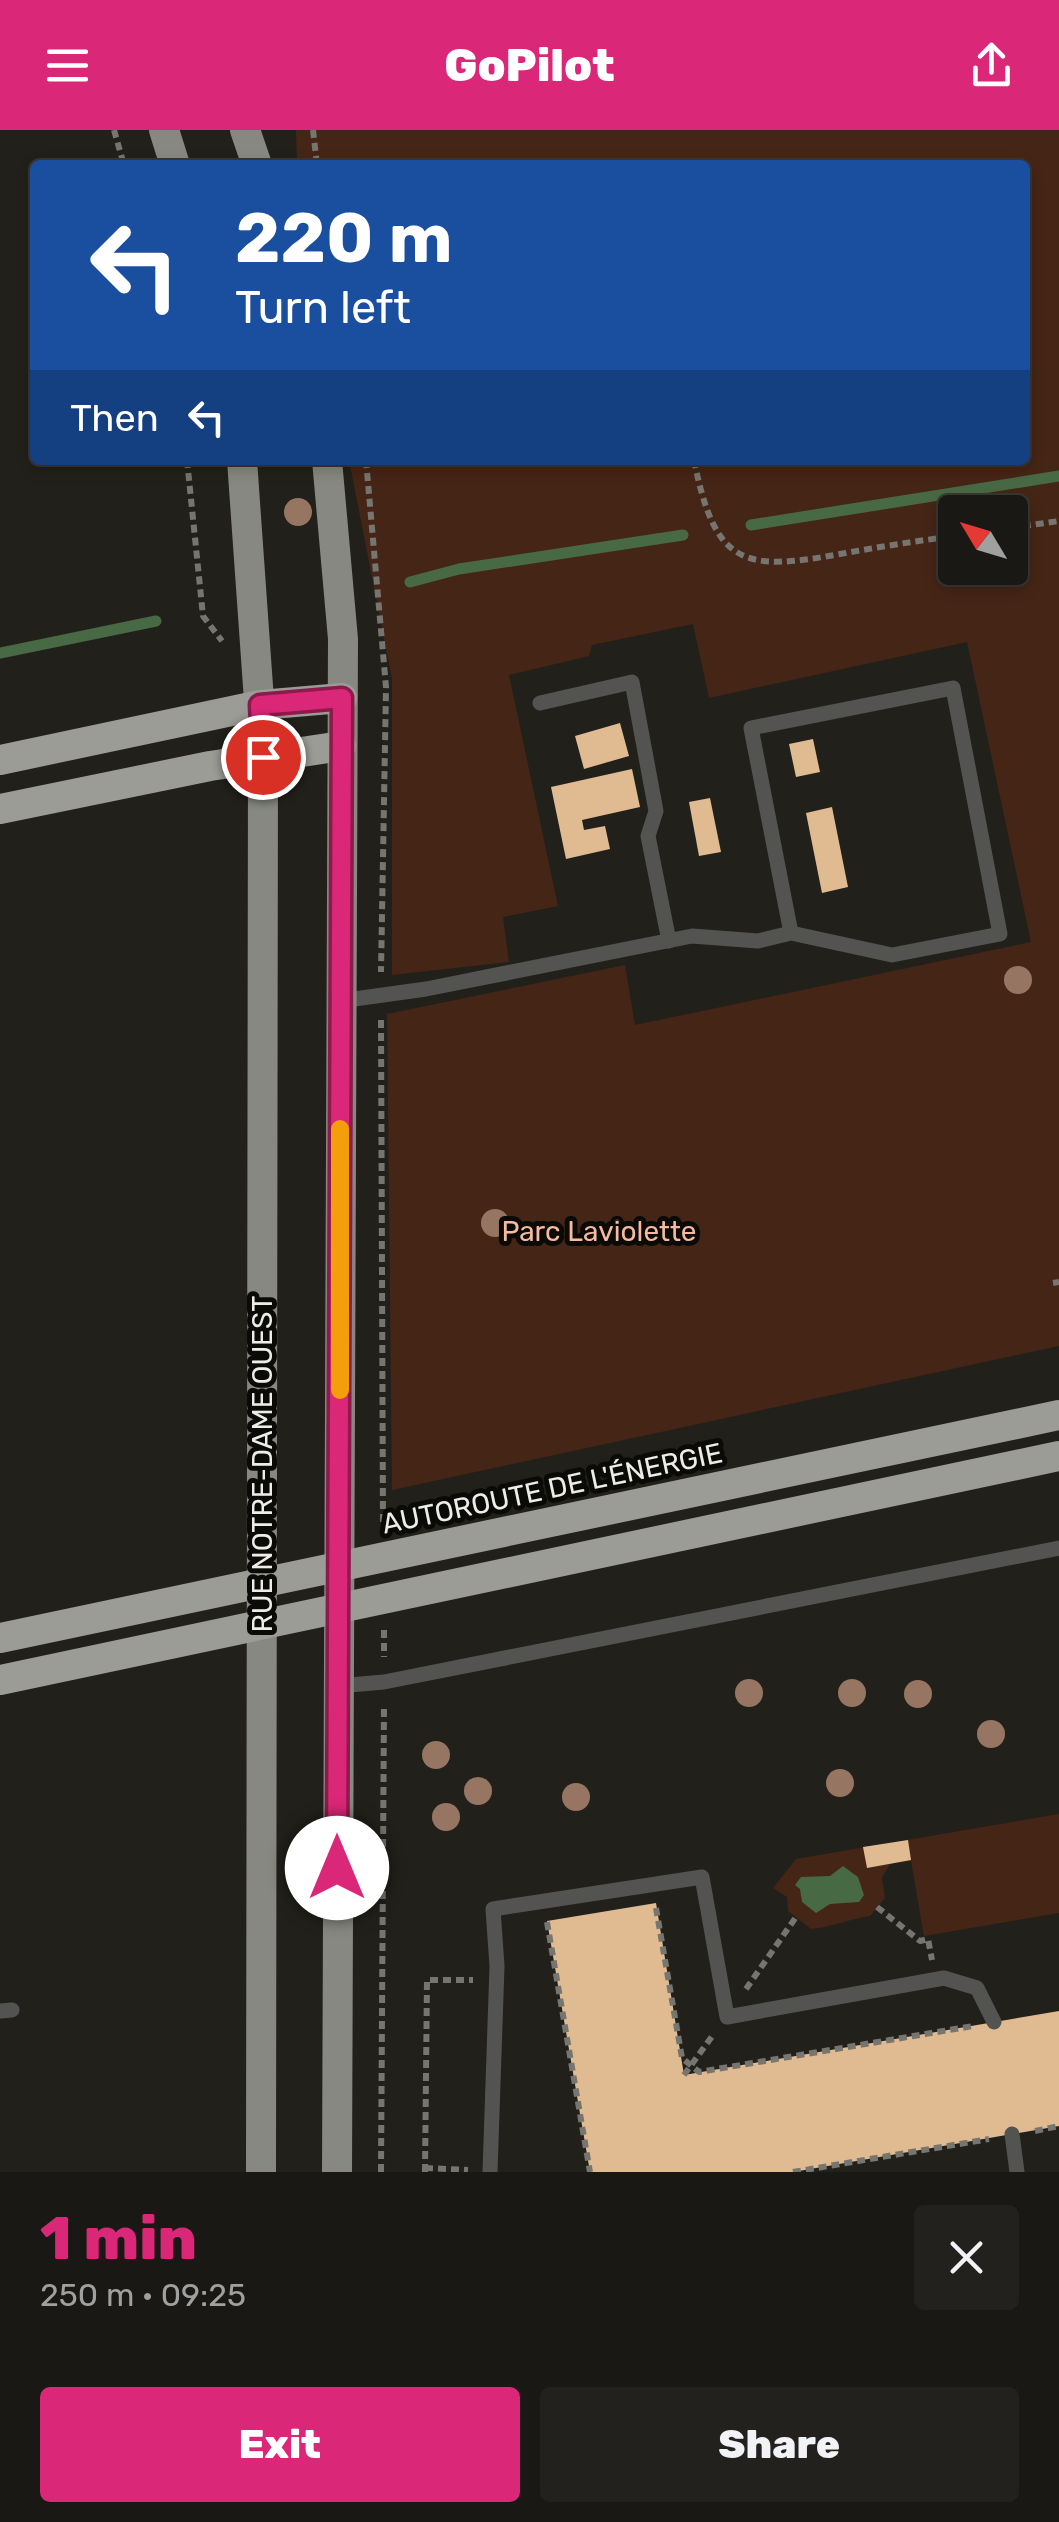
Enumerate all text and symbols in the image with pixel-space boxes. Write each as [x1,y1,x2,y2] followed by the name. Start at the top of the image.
[40,38,95,93] icon: menu
[964,38,1019,93] icon: share
[444,39,615,92] text: GoPilot
[235,197,453,280] text: 220 m
[70,200,200,330] icon: left
[235,281,411,334] text: Turn left
[179,390,234,445] icon: left
[70,395,159,441] text: Then
[938,495,1028,585] north arrow
[938,495,1028,585] map controls
[221,715,306,800] pin
[236,730,291,785] icon: arrive
[501,1215,697,1248] park label: Parc Laviolette
[246,1296,279,1632] street label: RUE NOTRE-DAME OUEST
[379,1436,725,1541] street label: AUTOROUTE DE L'ÉNERGIE
[285,1816,389,1920] position arrow
[40,2203,197,2274] text: 1 min
[914,2205,1019,2310] button: close
[40,2276,246,2314] text: 250 m · 09:25
[40,2387,520,2502] button: Exit
[540,2387,1019,2502] button: Share

